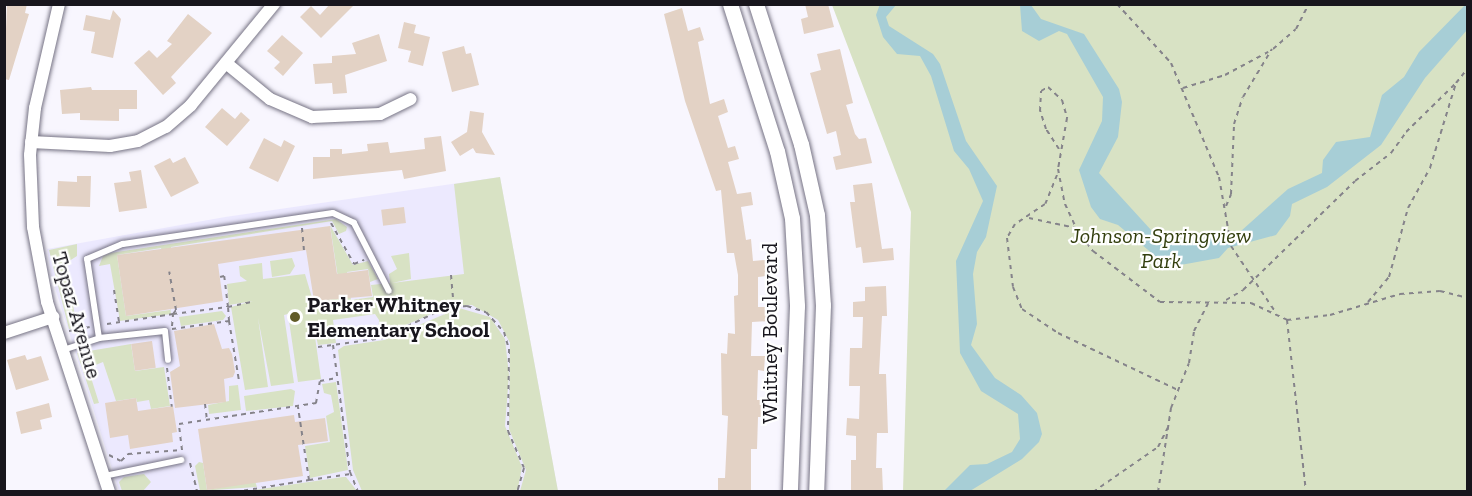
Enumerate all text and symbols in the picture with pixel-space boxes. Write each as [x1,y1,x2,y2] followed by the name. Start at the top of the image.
[1071,222,1251,274] park label: Johnson-Springview Park
[757,242,783,424] street label: Whitney Boulevard
[46,248,108,382] street label: Topaz Avenue
[307,291,490,342] place label: Parker Whitney Elementary School
[288,310,302,324] marker: Parker Whitney Elementary School

